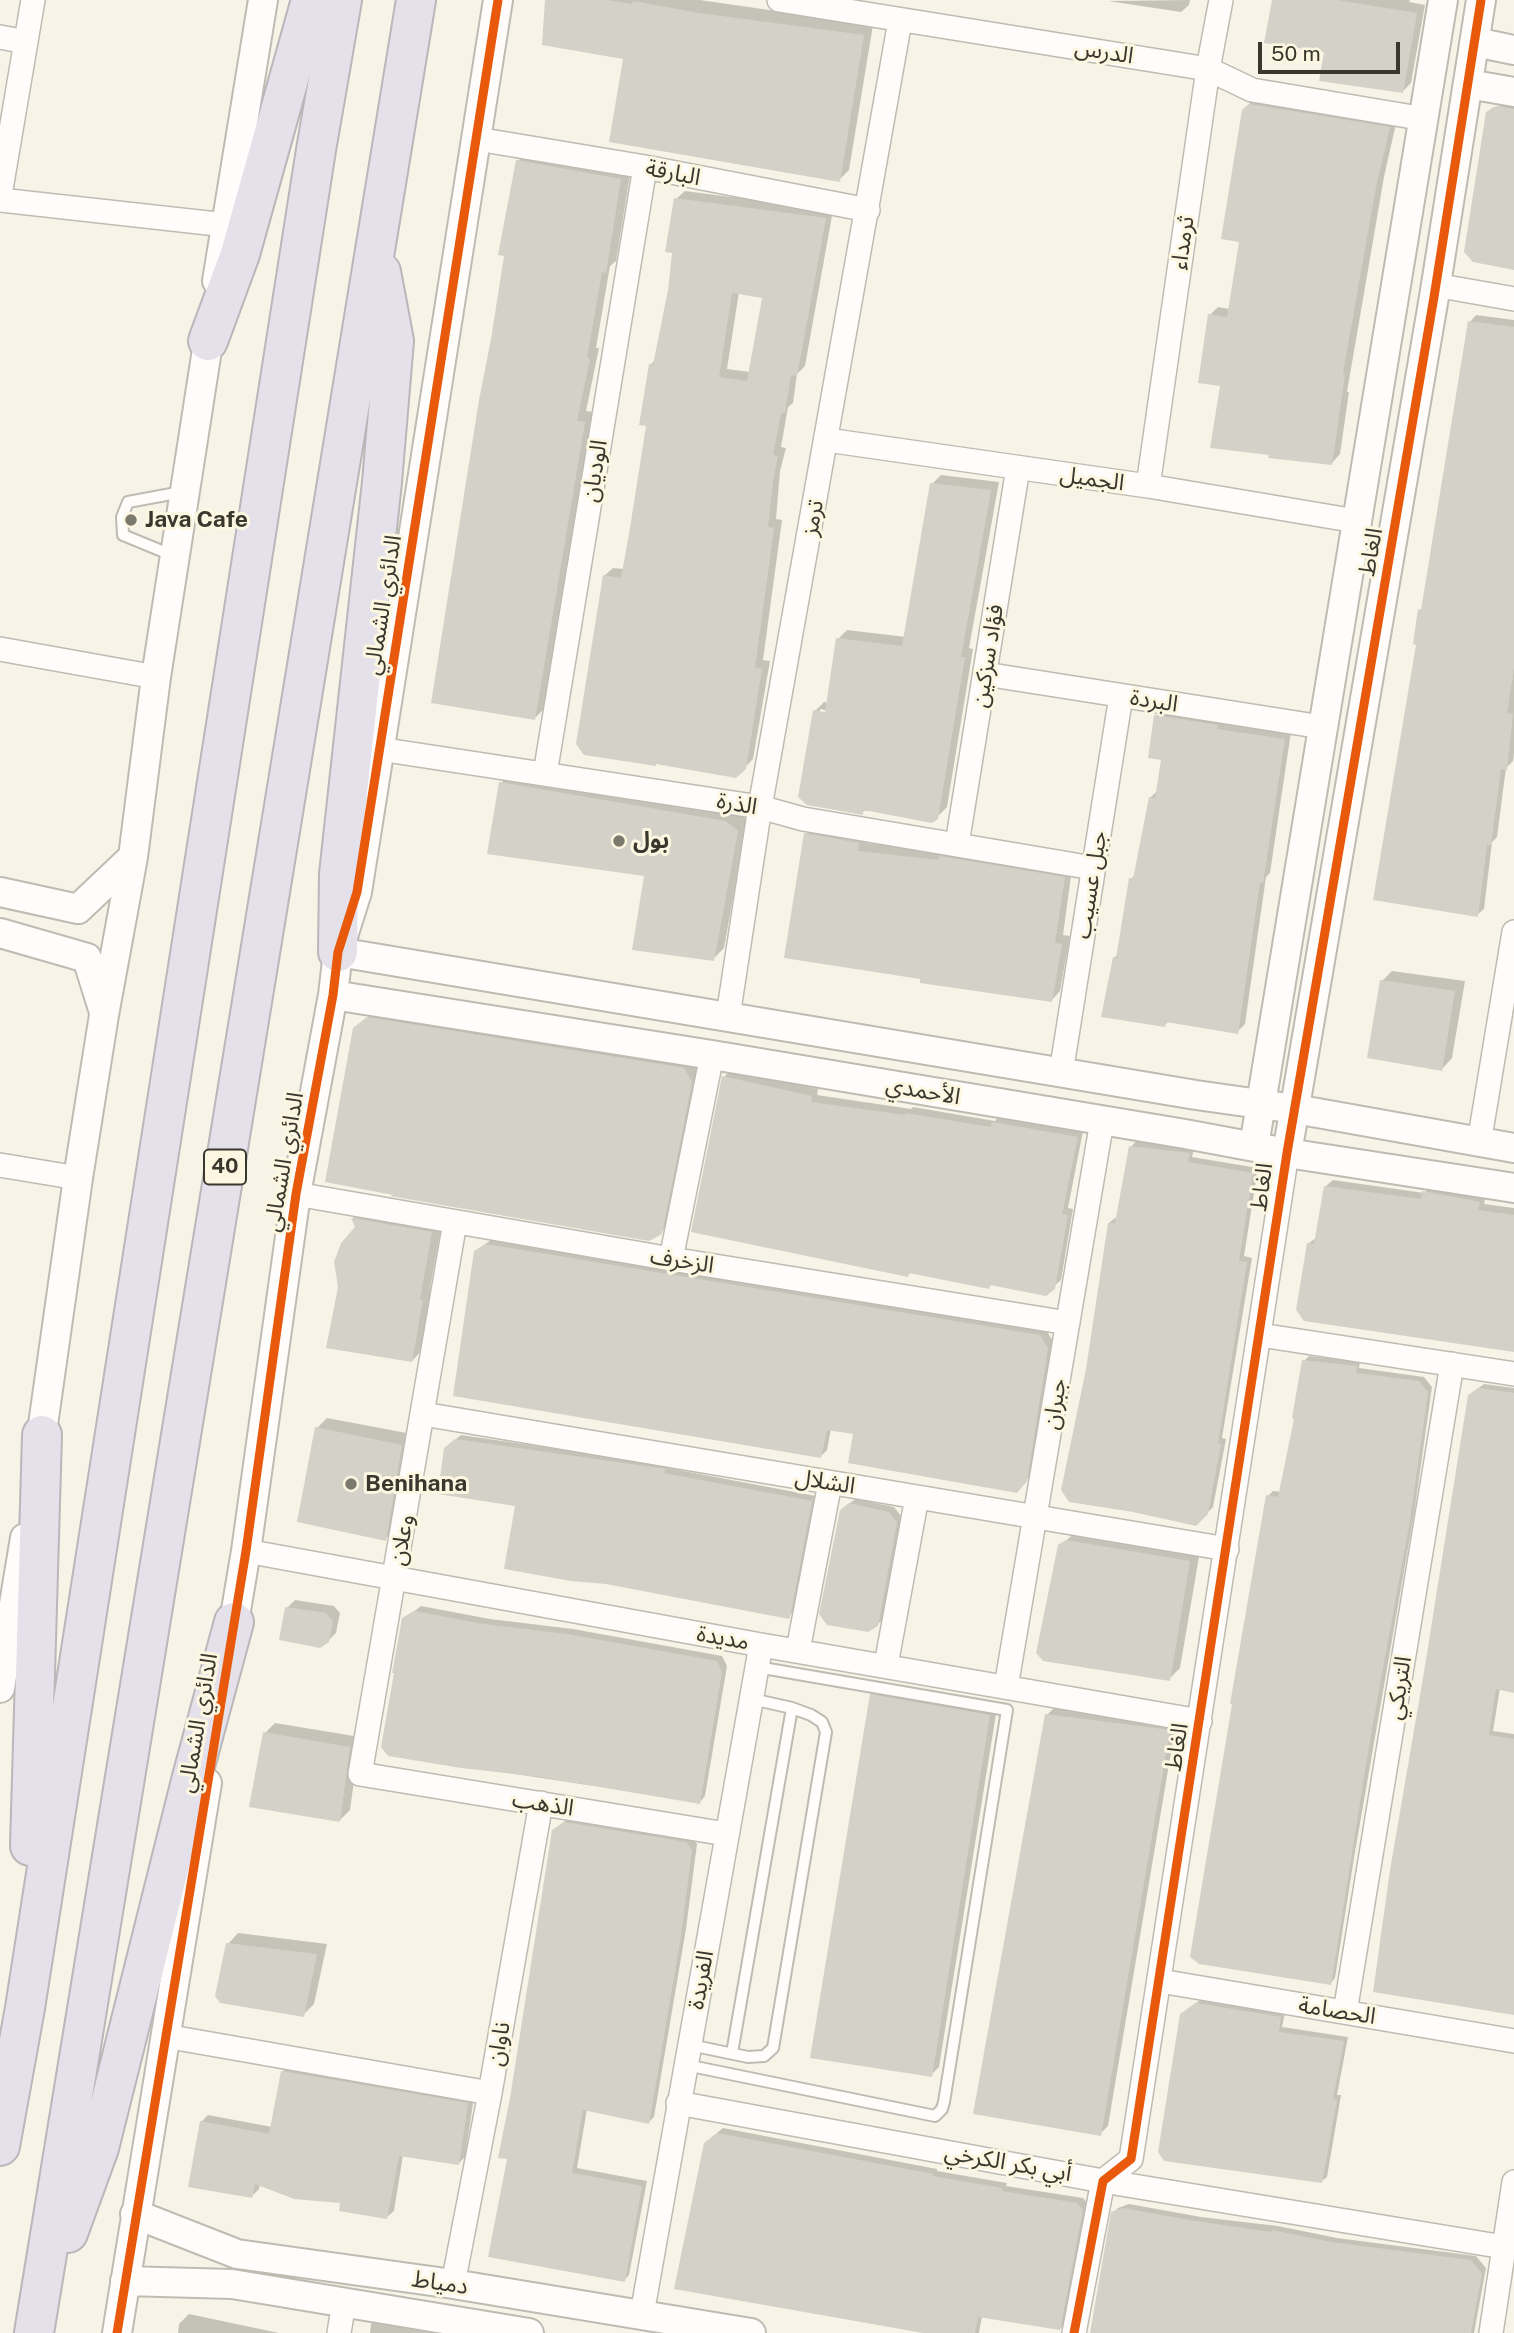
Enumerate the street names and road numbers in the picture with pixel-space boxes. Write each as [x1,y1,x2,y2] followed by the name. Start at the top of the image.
[1073,34,1135,70] street label: الدرس
[643,154,703,192] street label: البارقة
[1166,214,1200,272] street label: ثرمداء
[576,438,614,504] street label: الوديان
[1058,461,1126,497] street label: الجميل
[796,498,830,538] street label: ترمز
[1353,526,1389,578] street label: الغاط
[358,533,408,677] street label: الدائري الشمالي
[966,602,1010,710] street label: فؤاد سزكين
[1128,684,1180,718] street label: البردة
[715,787,759,821] street label: الذرة
[1069,829,1113,941] street label: جبل عسيب
[883,1071,963,1111] street label: الأحمدي
[258,1090,310,1234] street label: الدائري الشمالي
[204,1150,246,1184] road number: 40
[1245,1161,1279,1213] street label: الغاط
[648,1242,716,1280] street label: الزخرف
[1037,1377,1073,1431] street label: جبران
[793,1464,857,1500] street label: الشلال
[384,1512,420,1568] street label: وعلان
[695,1620,751,1656] street label: مديدة
[172,1651,224,1795] street label: الدائري الشمالي
[1380,1654,1418,1722] street label: التريكي
[1160,1721,1194,1773] street label: الغاط
[510,1786,576,1822] street label: الذهب
[682,1948,720,2012] street label: الفريدة
[1296,1991,1378,2031] street label: الحصامة
[482,2020,516,2068] street label: ناوان
[942,2138,1074,2188] street label: أبي بكر الكرخي
[410,2265,470,2301] street label: دمياط

